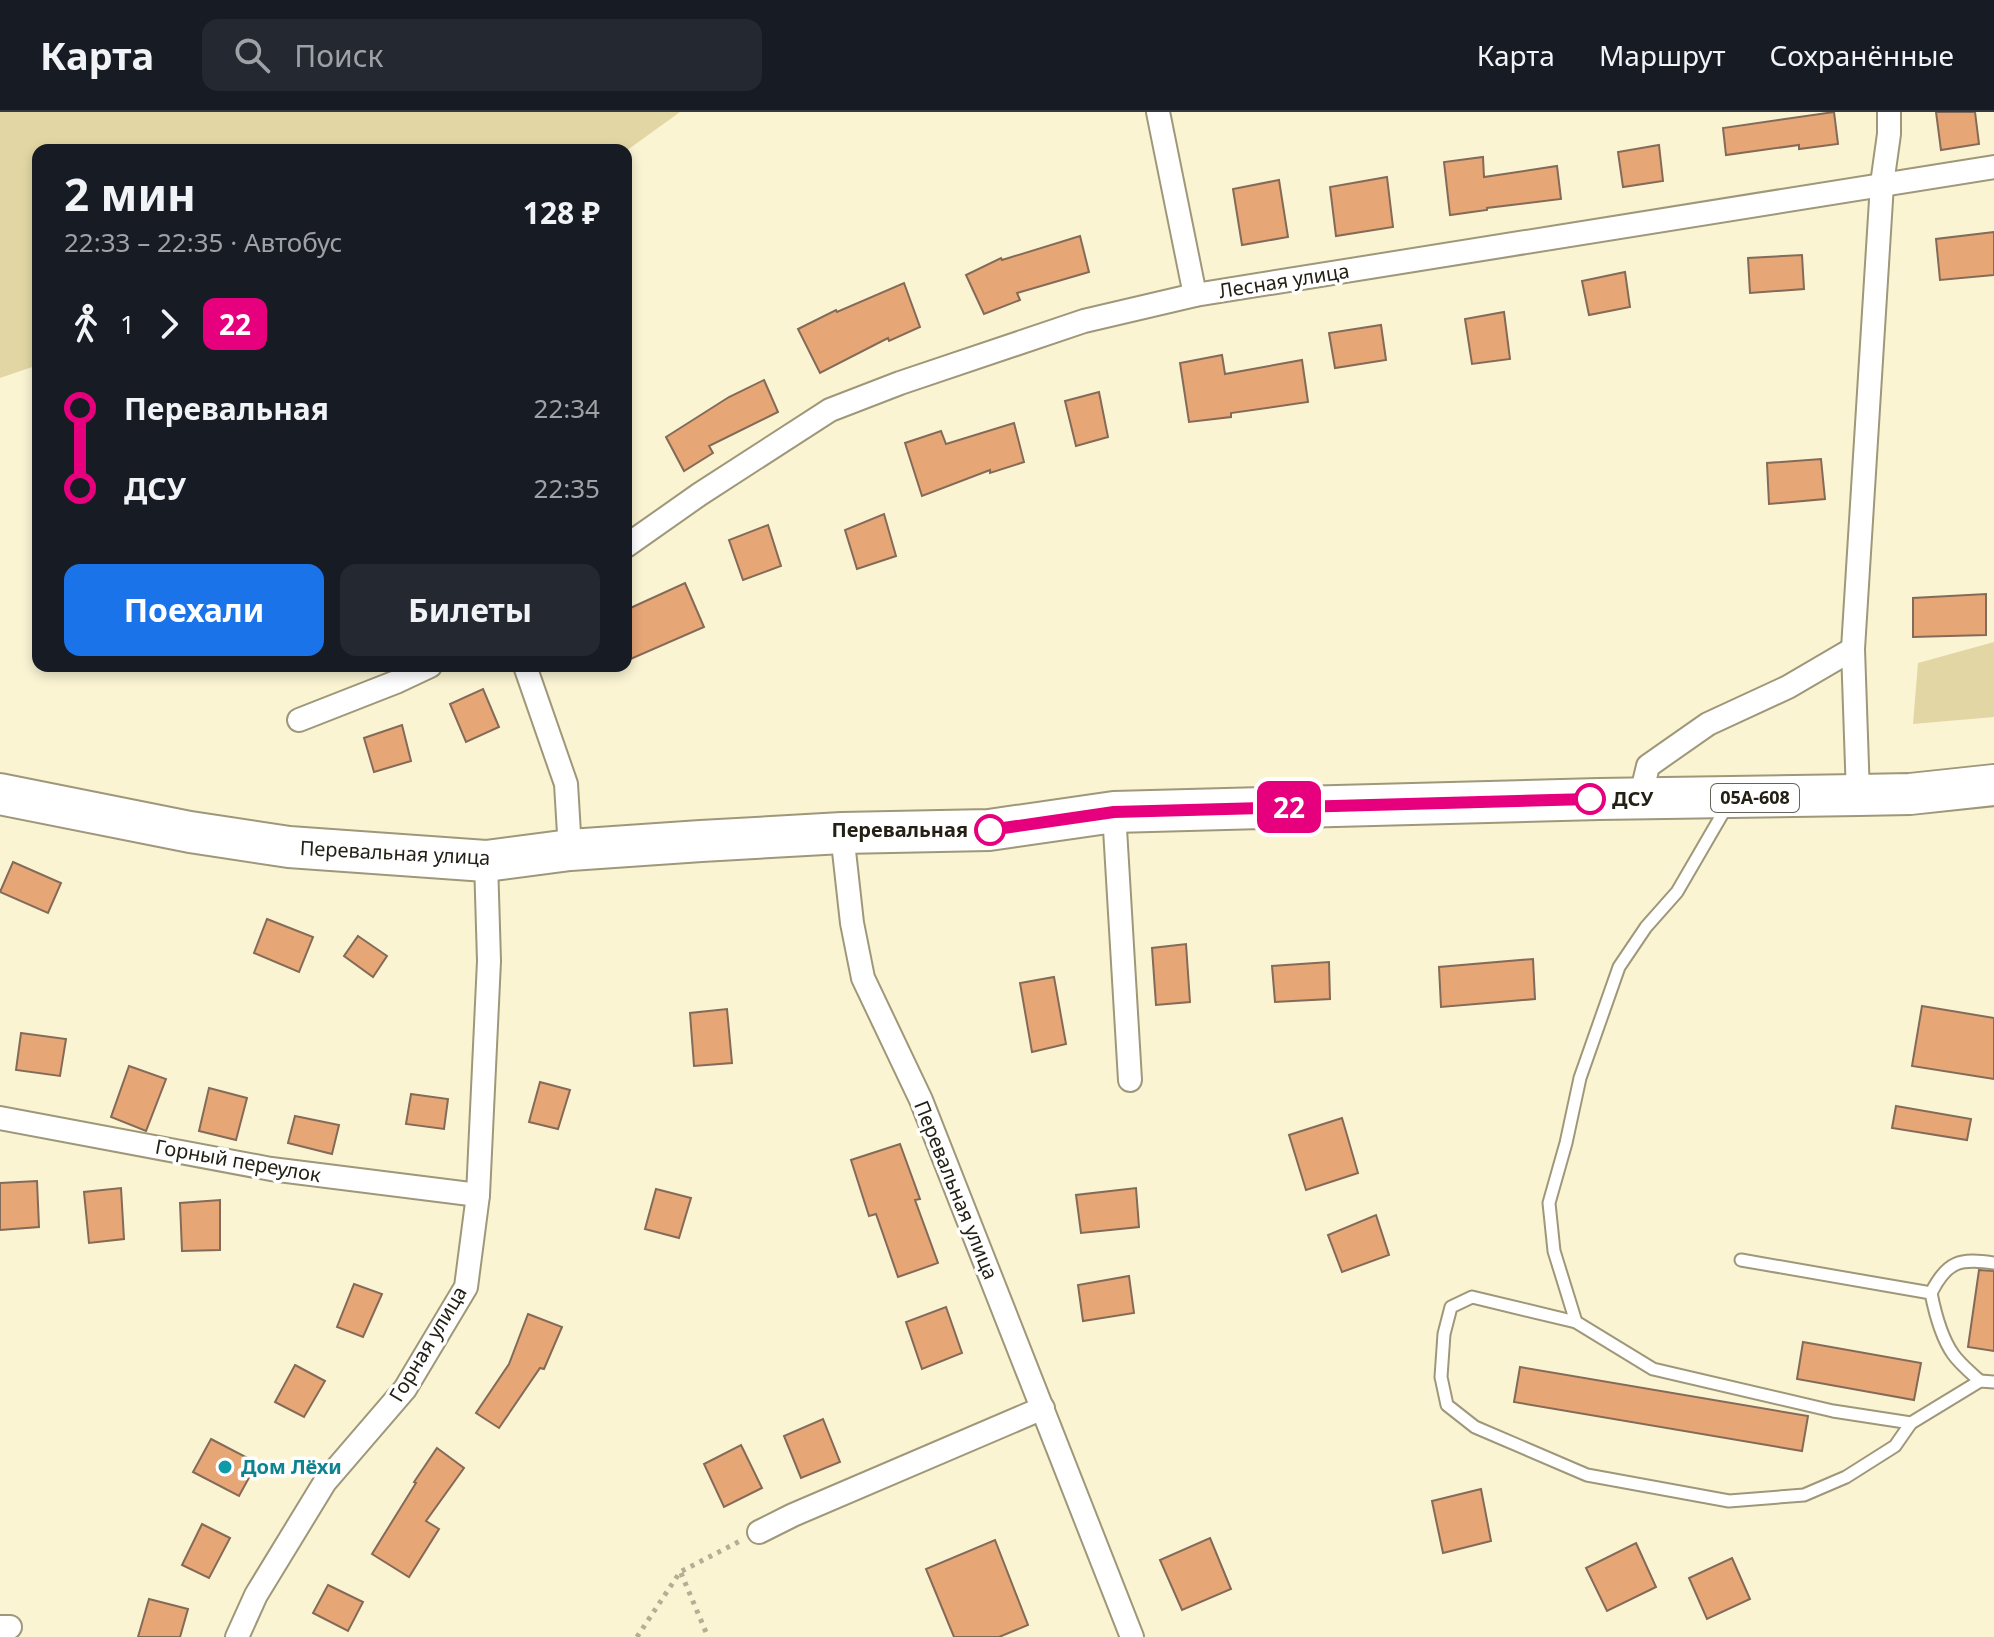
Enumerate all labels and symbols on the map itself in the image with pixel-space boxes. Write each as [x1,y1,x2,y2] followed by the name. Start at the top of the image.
[1217,257,1351,304] street label: Лесная улица
[1253,781,1325,833] line badge: 22
[1575,784,1605,814] marker: ДСУ
[1711,784,1799,812] road number: 05А-608
[1612,785,1653,812] place label: ДСУ
[975,815,1005,845] marker: Перевальная
[831,816,968,843] place label: Перевальная
[299,834,491,871] street label: Перевальная улица
[908,1096,1005,1283] street label: Перевальная улица
[153,1133,323,1188] street label: Горный переулок
[382,1281,473,1407] street label: Горная улица
[241,1453,342,1480] place label: Дом Лёхи
[216,1458,234,1476] marker: Дом Лёхи

